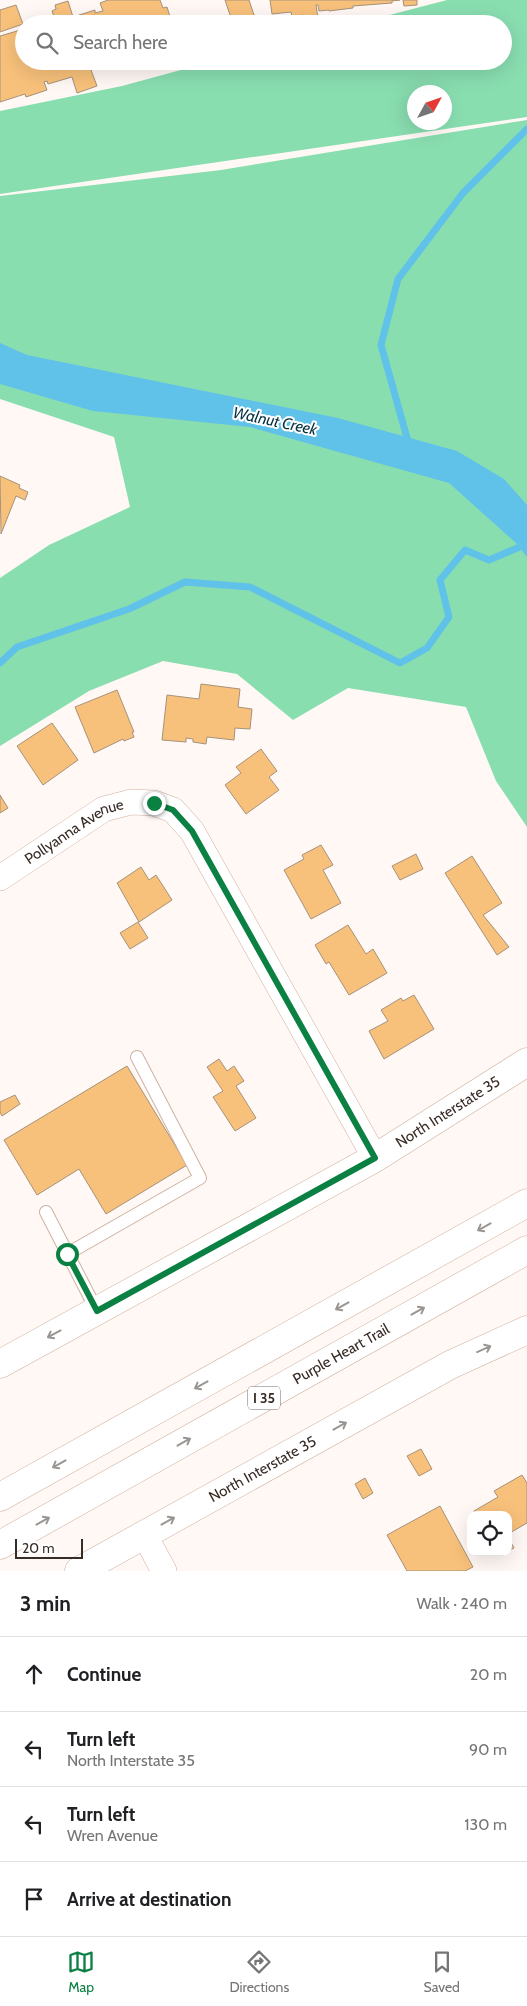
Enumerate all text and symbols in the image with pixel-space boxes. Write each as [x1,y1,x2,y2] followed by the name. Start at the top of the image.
[15,15,512,70] search box
[33,29,61,57] icon: search
[73,31,167,54] text: Search here
[407,85,452,130] north arrow
[231,403,320,439] water label: Walnut Creek
[143,792,166,815] route end
[21,795,126,868] street label: Pollyanna Avenue
[392,1072,503,1152] street label: North Interstate 35
[477,1222,492,1232] one-way arrow
[56,1243,79,1266] route start
[336,1302,350,1312] one-way arrow
[410,1306,424,1316] one-way arrow
[290,1320,393,1388] street label: Purple Heart Trail
[47,1330,62,1340] one-way arrow
[476,1344,491,1354] one-way arrow
[194,1381,208,1391] one-way arrow
[248,1386,280,1410] road number: I 35
[333,1420,347,1430] one-way arrow
[206,1432,319,1506] street label: North Interstate 35
[177,1437,192,1447] one-way arrow
[52,1460,66,1470] one-way arrow
[467,1511,512,1556] map controls
[467,1511,512,1556] button: locate
[35,1516,49,1526] one-way arrow
[160,1516,174,1526] one-way arrow
[15,1536,82,1559] scale bar
[22,1539,55,1557] text: 20 m
[20,1591,71,1616] text: 3 min
[416,1594,507,1613] text: Walk · 240 m
[20,1660,48,1688] icon: ahead
[67,1663,141,1686] text: Continue
[470,1665,507,1684] text: 20 m
[67,1728,135,1751] text: Turn left
[20,1735,48,1763] icon: left
[469,1740,507,1759] text: 90 m
[67,1751,195,1770] text: North Interstate 35
[67,1803,135,1826] text: Turn left
[20,1810,48,1838] icon: left
[464,1815,507,1834] text: 130 m
[67,1826,158,1845] text: Wren Avenue
[20,1885,48,1913] icon: arrive
[67,1888,231,1911] text: Arrive at destination
[67,1948,95,1996] tab: Map
[229,1948,289,1996] tab: Directions
[423,1948,460,1996] tab: Saved

